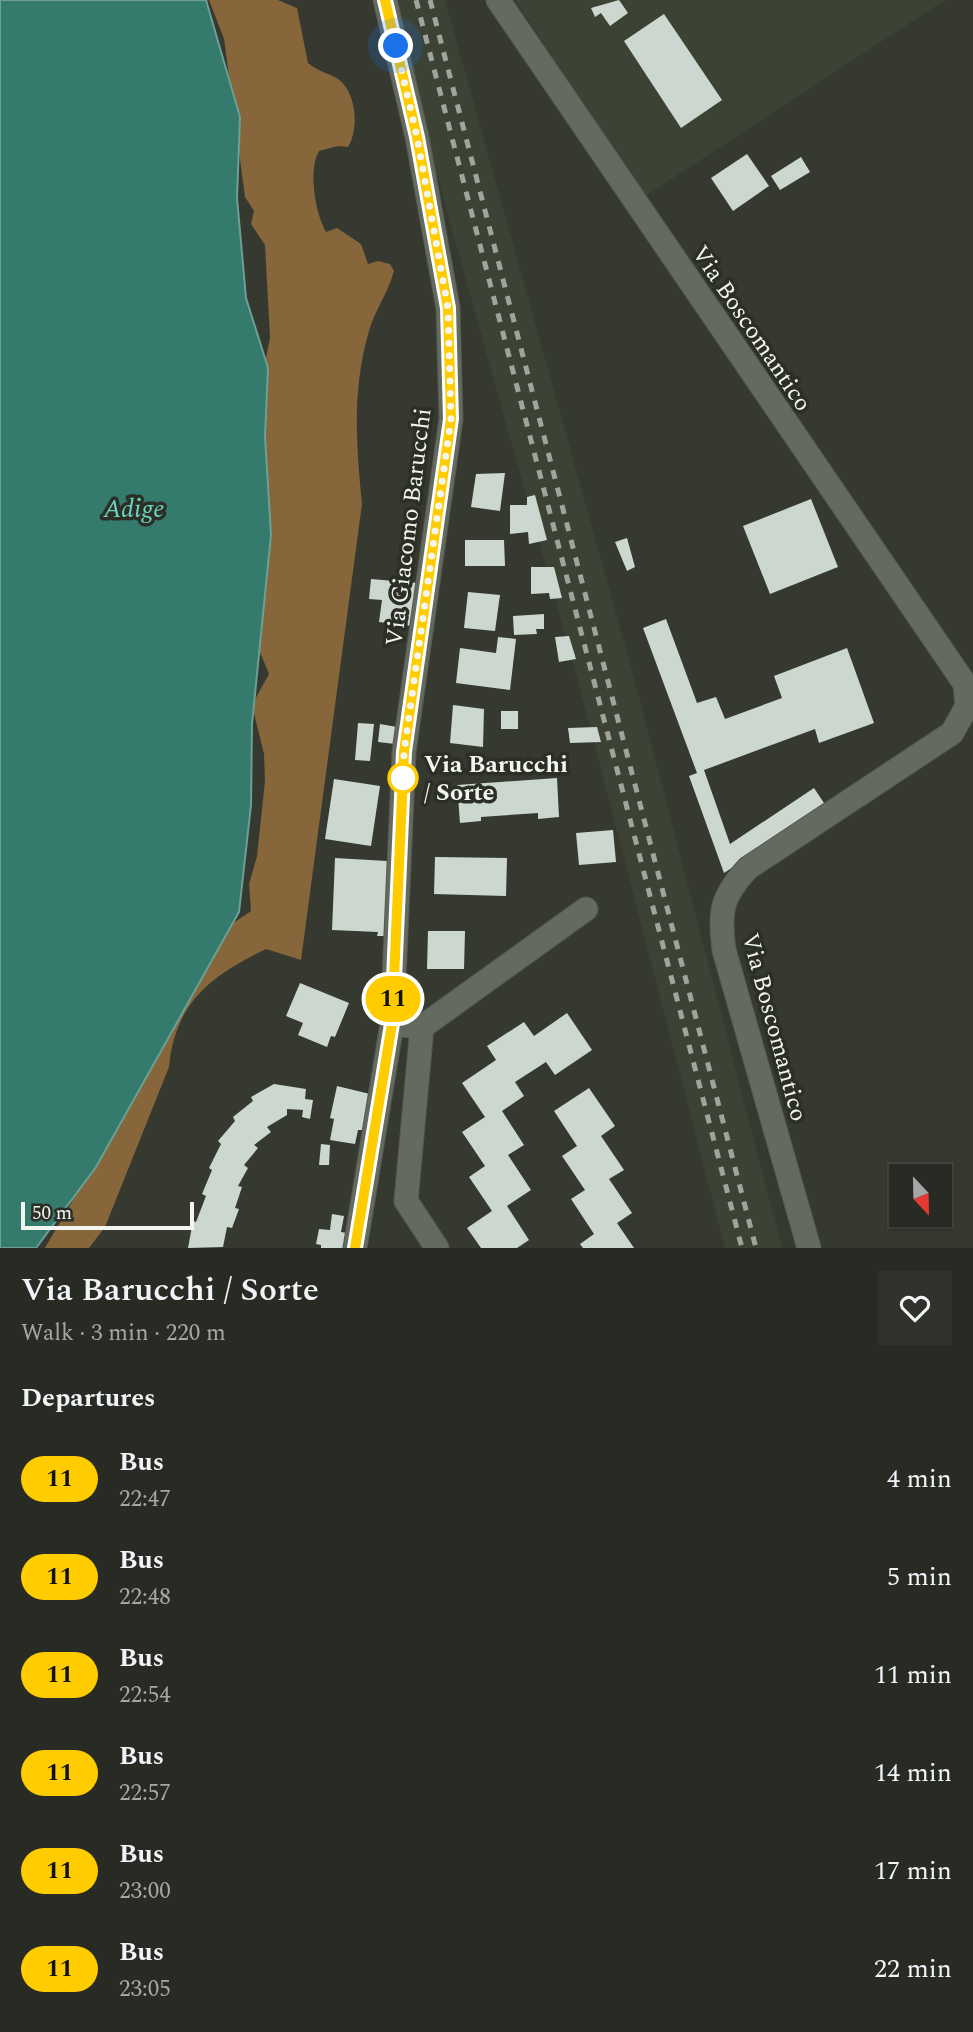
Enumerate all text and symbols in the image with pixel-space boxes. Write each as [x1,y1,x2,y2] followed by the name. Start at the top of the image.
[378,28,413,63] your location
[682,238,820,419] street label: Via Boscomantico
[377,406,441,648] street label: Via Giacomo Barucchi
[102,489,165,529] water label: Adige
[424,747,568,811] place label: Via Barucchi / Sorte
[388,763,418,793] marker: Via Barucchi / Sorte
[732,929,816,1125] street label: Via Boscomantico
[362,976,424,1022] line badge: 11
[380,981,406,1017] text: 11
[889,1164,952,1227] north arrow
[889,1164,952,1227] map controls
[21,1199,194,1231] scale bar
[32,1199,72,1228] text: 50 m
[21,1265,319,1315] text: Via Barucchi / Sorte
[878,1271,952,1345] button: heart
[21,1316,226,1351] text: Walk · 3 min · 220 m
[21,1378,155,1418] text: Departures
[119,1442,164,1482] text: Bus
[887,1459,952,1499] text: 4 min
[46,1461,73,1497] text: 11
[119,1482,171,1517] text: 22:47
[119,1540,164,1580] text: Bus
[887,1557,952,1597] text: 5 min
[46,1559,73,1595] text: 11
[119,1580,171,1615] text: 22:48
[119,1638,164,1678] text: Bus
[874,1655,952,1695] text: 11 min
[46,1657,73,1693] text: 11
[119,1678,171,1713] text: 22:54
[119,1736,164,1776] text: Bus
[874,1753,952,1793] text: 14 min
[46,1755,73,1791] text: 11
[119,1776,171,1811] text: 22:57
[119,1834,164,1874] text: Bus
[874,1851,952,1891] text: 17 min
[46,1853,73,1889] text: 11
[119,1874,171,1909] text: 23:00
[119,1932,164,1972] text: Bus
[874,1949,952,1989] text: 22 min
[46,1951,73,1987] text: 11
[119,1972,171,2007] text: 23:05

